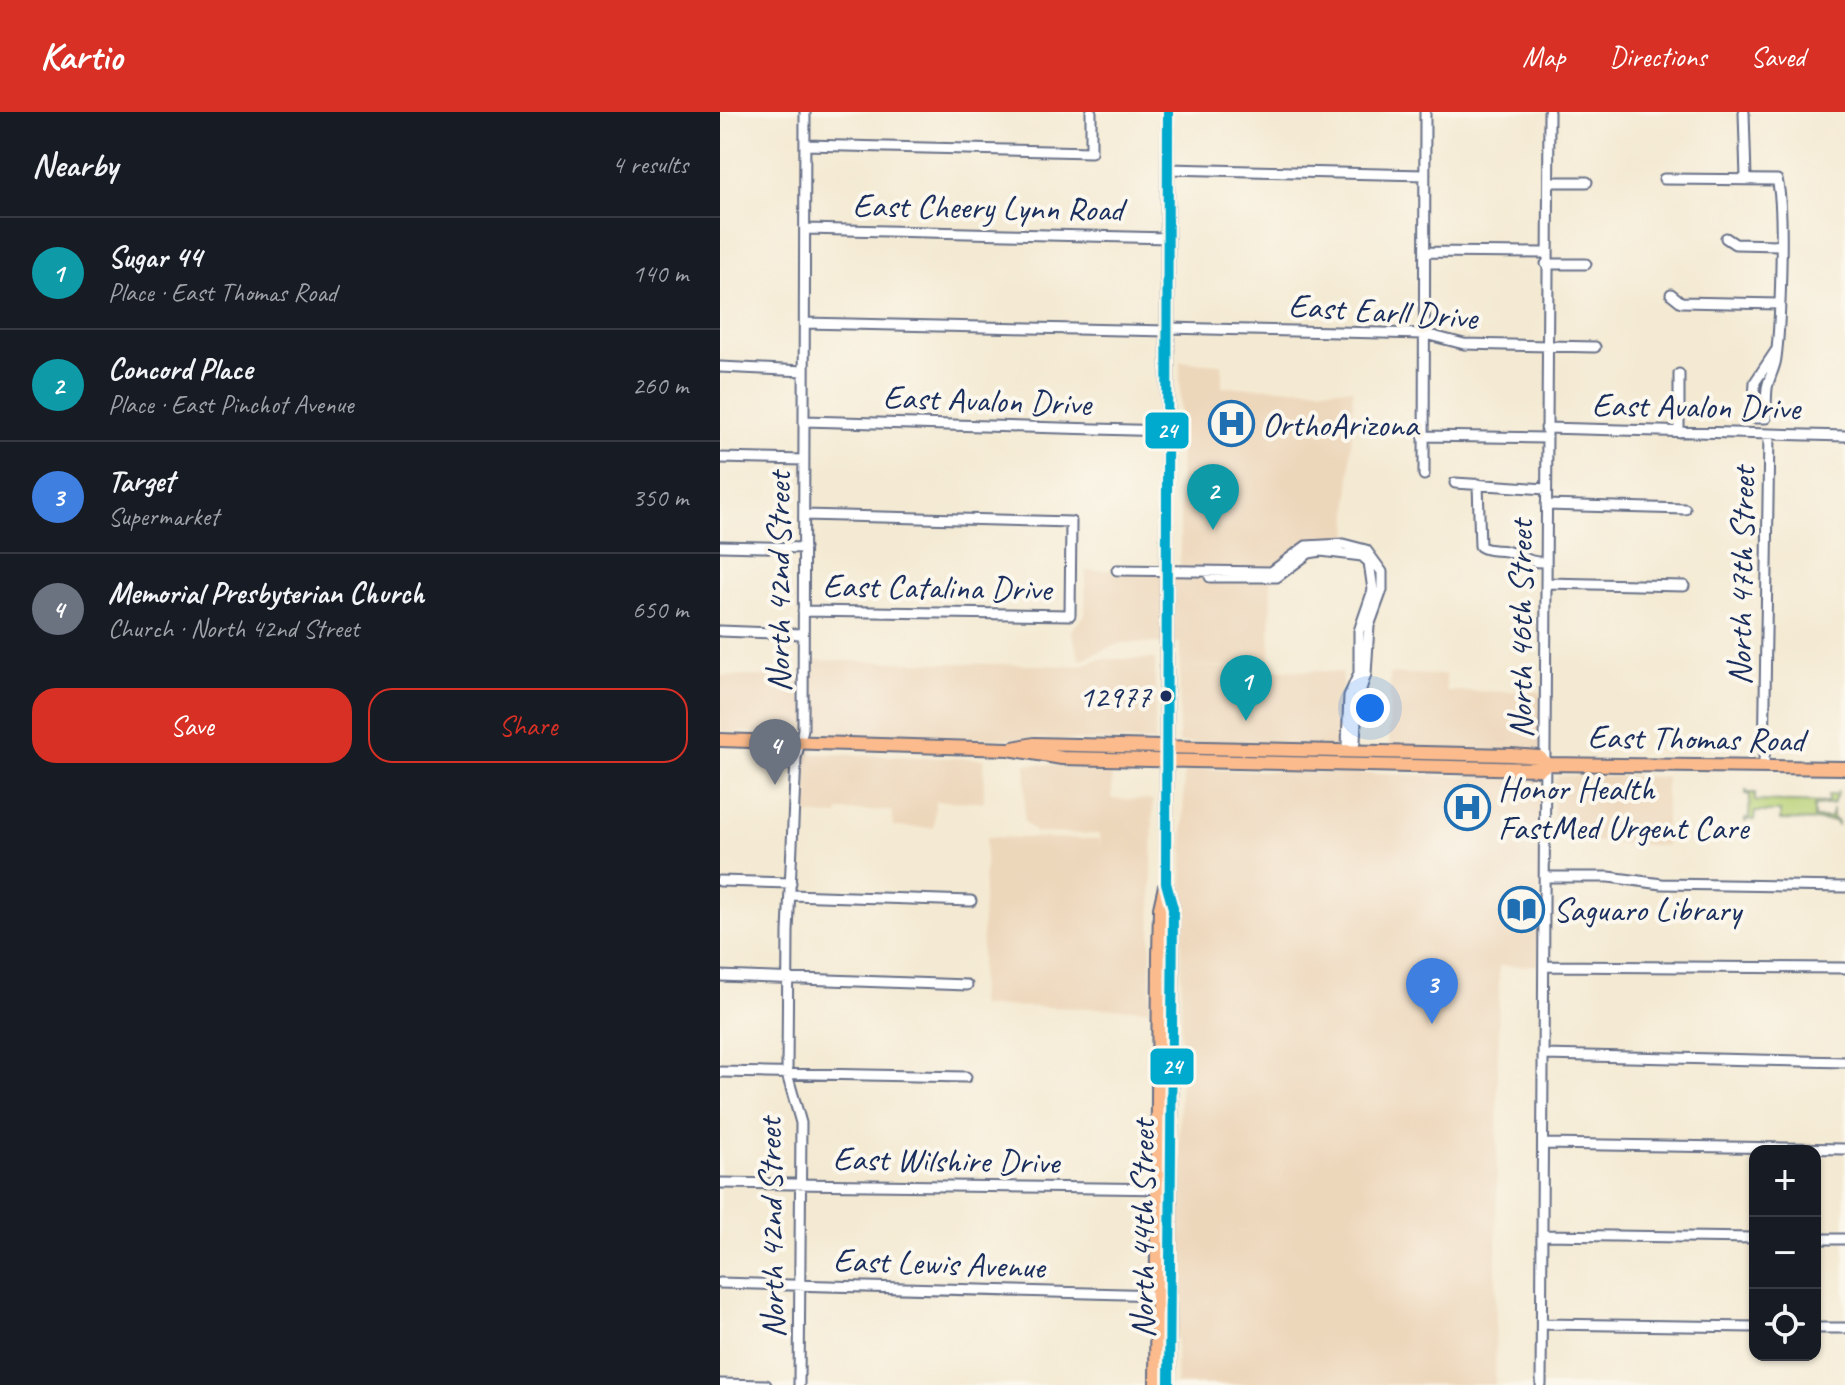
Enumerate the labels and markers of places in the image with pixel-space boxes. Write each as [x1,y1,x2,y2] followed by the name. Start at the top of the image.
[1207,400,1255,448] hospital icon: OrthoArizona
[1262,403,1420,446] place label: OrthoArizona
[1187,464,1239,530] pin: 2
[1220,655,1272,721] pin: 1
[1079,676,1153,717] place label: 12977
[1158,688,1174,704] marker: 12977
[749,719,801,785] pin: 4
[1498,767,1750,849] place label: Honor Health FastMed Urgent Care
[1443,784,1491,832] hospital icon: Honor Health FastMed Urgent Care
[1498,885,1546,933] library icon: Saguaro Library
[1553,888,1744,931] place label: Saguaro Library
[1406,958,1458,1024] pin: 3

